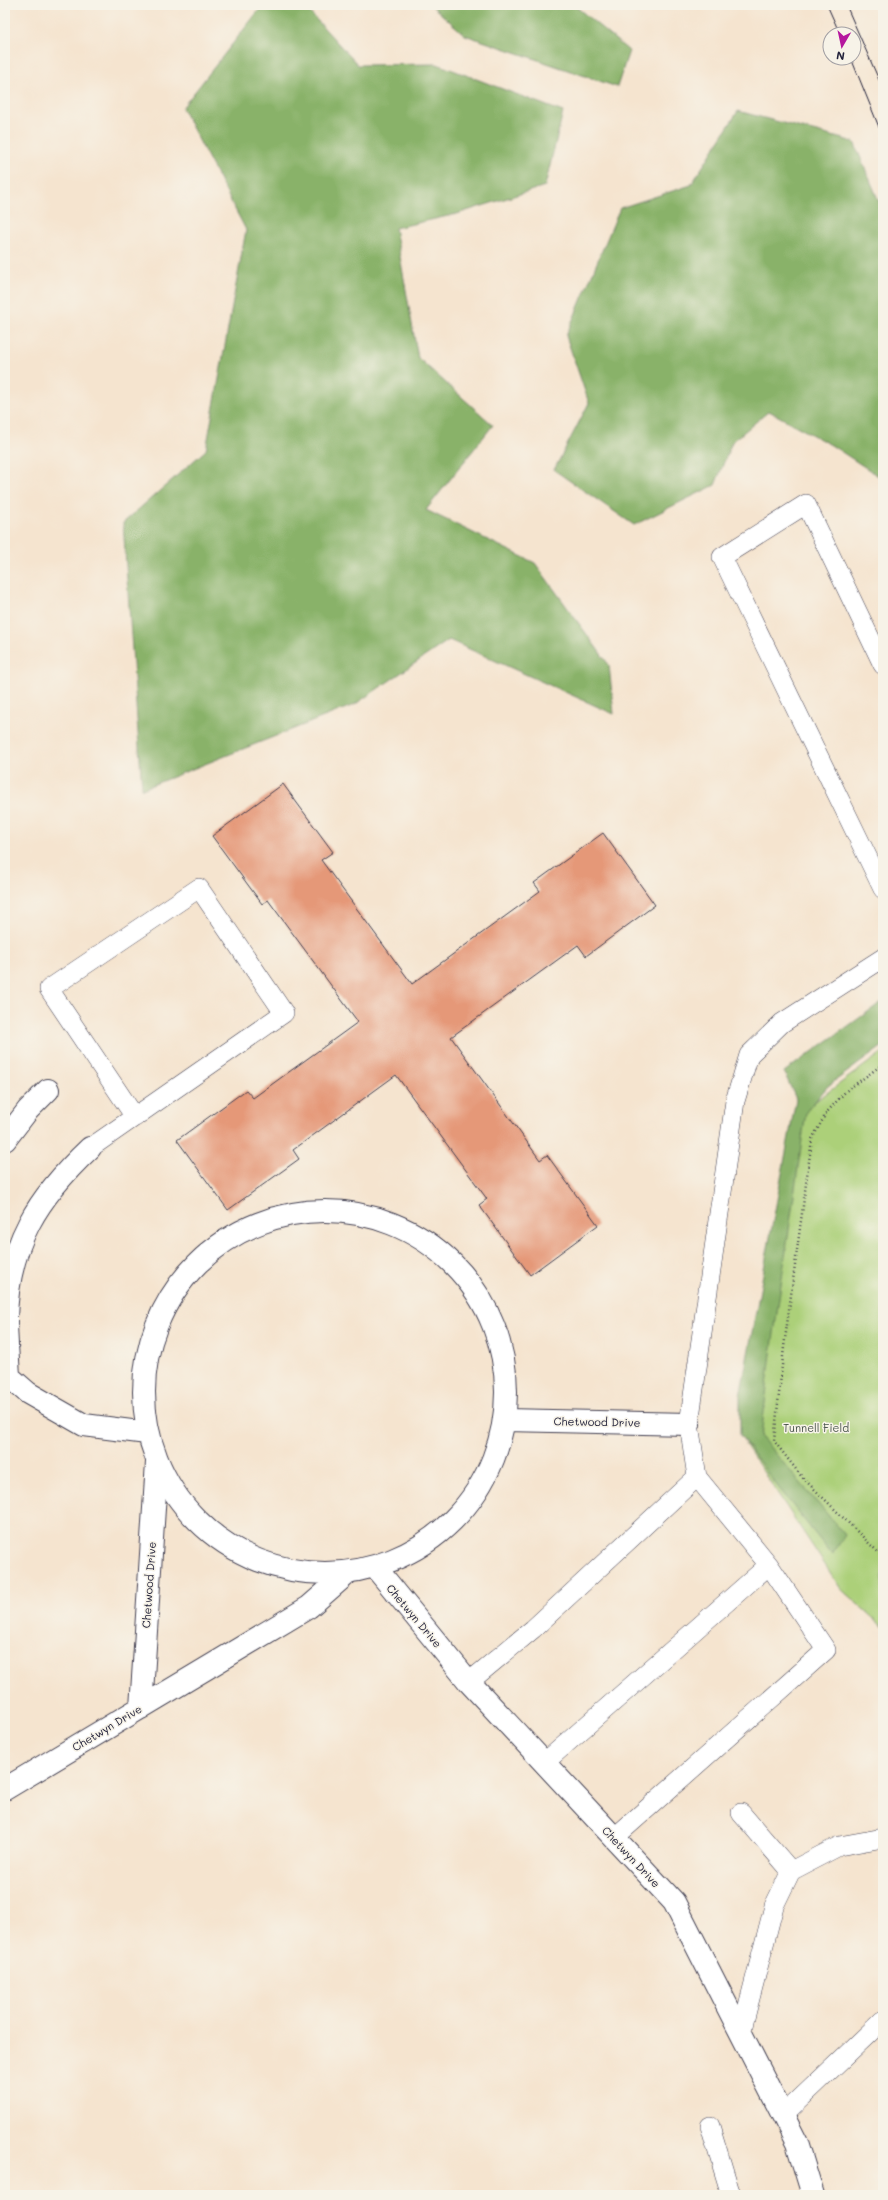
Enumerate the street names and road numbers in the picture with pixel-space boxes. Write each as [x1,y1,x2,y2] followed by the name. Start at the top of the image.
[553,1413,641,1430] street label: Chetwood Drive
[138,1541,159,1629] street label: Chetwood Drive
[383,1581,446,1651] street label: Chetwyn Drive
[69,1701,144,1754] street label: Chetwyn Drive
[599,1823,664,1891] street label: Chetwyn Drive

